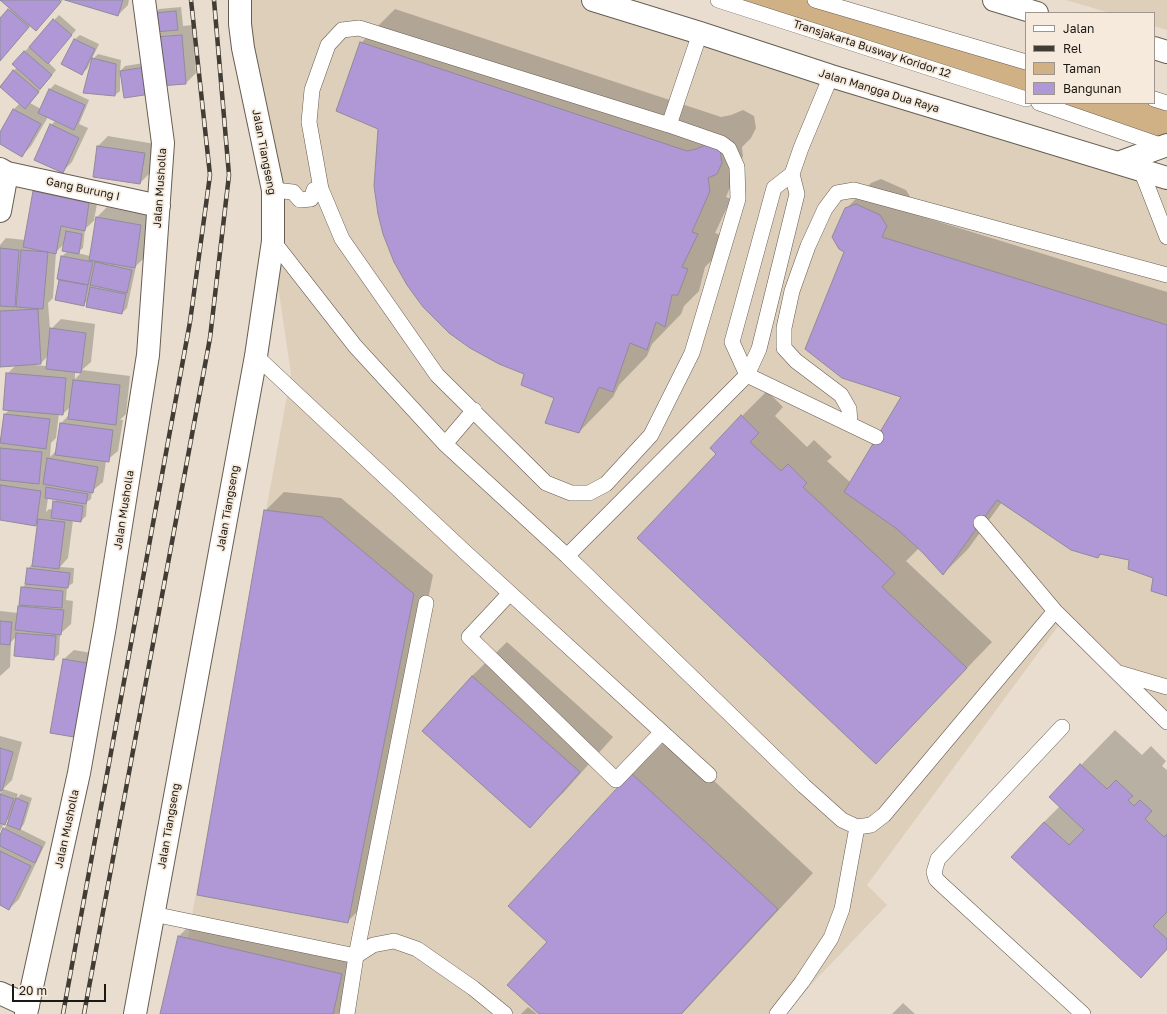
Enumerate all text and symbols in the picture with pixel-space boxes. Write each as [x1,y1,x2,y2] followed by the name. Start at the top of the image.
[1025,12,1155,104] legend
[792,17,952,81] street label: Transjakarta Busway Koridor 12
[1063,21,1094,36] text: Jalan
[1063,41,1082,56] text: Rel
[1063,61,1101,76] text: Taman
[817,66,941,116] street label: Jalan Mangga Dua Raya
[1063,81,1121,96] text: Bangunan
[249,108,279,196] street label: Jalan Tiangseng
[151,148,169,228] street label: Jalan Musholla
[45,175,121,203] street label: Gang Burung I
[214,464,242,552] street label: Jalan Tiangseng
[111,469,137,551] street label: Jalan Musholla
[155,782,183,870] street label: Jalan Tiangseng
[52,788,82,870] street label: Jalan Musholla
[14,976,108,1002] scale bar
[19,983,47,998] text: 20 m

